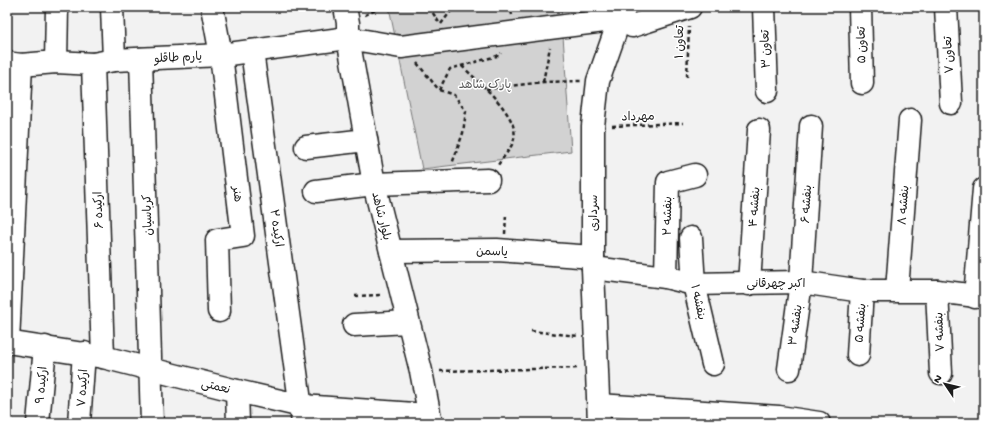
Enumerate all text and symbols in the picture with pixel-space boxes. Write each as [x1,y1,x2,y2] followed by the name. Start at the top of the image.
[674,25,688,59] street label: تعاون ۱
[856,26,870,64] street label: تعاون ۵
[759,29,775,69] street label: تعاون ۳
[942,35,958,74] street label: تعاون ۷
[153,51,202,67] street label: یارم طاقلو
[459,79,511,93] park label: پارک شاهد
[621,110,655,126] street label: مهرداد
[799,184,816,224] street label: بنفشه ۶
[228,185,244,203] street label: هنر
[897,185,913,226] street label: بنفشه ۸
[748,186,764,228] street label: بنفشه ۴
[91,191,108,229] street label: ارکیده ۶
[367,191,393,242] street label: بلوار شاهد
[141,194,157,236] street label: کرباسیان
[588,195,602,231] street label: سرداری
[662,196,676,236] street label: بنفشه ۲
[265,209,285,248] street label: ارکیده ۲
[476,245,508,261] street label: یاسمن
[746,278,806,292] street label: اکبر چهرقانی
[686,283,708,321] street label: بنفشه ۱
[854,303,870,343] street label: بنفشه ۵
[787,304,807,347] street label: بنفشه ۳
[933,312,949,352] street label: بنفشه ۷
[925,364,965,404] north arrow
[34,366,52,404] street label: ارکیده ۹
[76,369,92,408] street label: ارکیده ۷
[931,373,945,386] text: N
[200,378,231,398] street label: نعمتی

